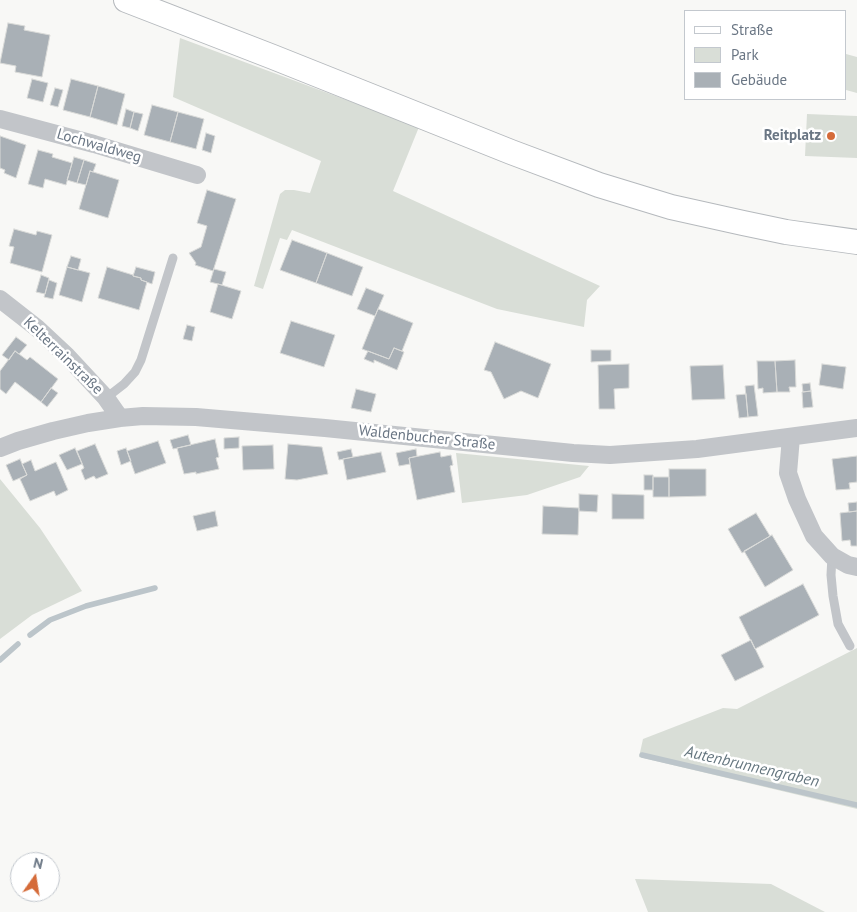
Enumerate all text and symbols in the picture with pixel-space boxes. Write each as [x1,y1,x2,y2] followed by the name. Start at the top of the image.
[684,10,847,100] legend
[731,20,773,39] text: Straße
[731,45,759,64] text: Park
[731,70,787,89] text: Gebäude
[55,125,143,167] street label: Lochwaldweg
[764,127,821,145] place label: Reitplatz
[825,130,837,142] marker: Reitplatz
[20,314,106,398] street label: Kelterrainstraße
[358,422,496,454] street label: Waldenbucher Straße
[683,742,821,792] water label: Autenbrunnengraben
[10,852,60,902] north arrow
[32,854,45,873] text: N

